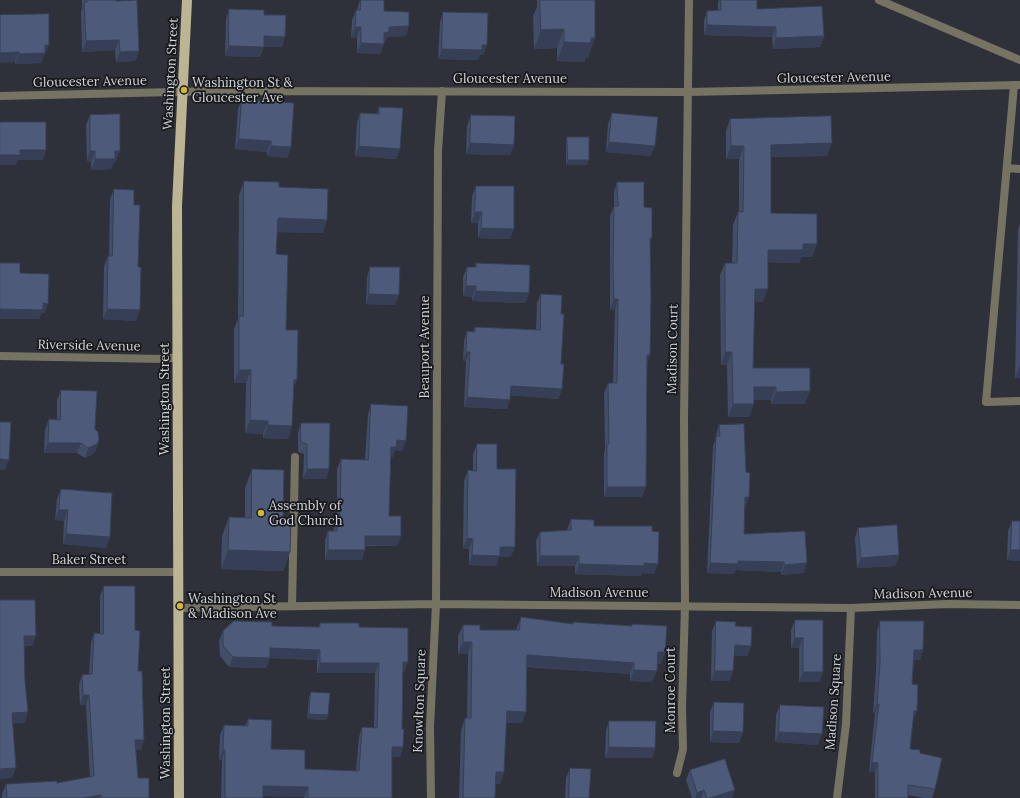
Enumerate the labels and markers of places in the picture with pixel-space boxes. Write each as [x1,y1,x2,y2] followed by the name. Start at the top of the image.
[192,75,292,106] place label: Washington St & Gloucester Ave
[179,85,189,95] marker: Washington St & Gloucester Ave
[269,498,343,529] place label: Assembly of God Church
[256,508,266,518] marker: Assembly of God Church
[188,591,277,622] place label: Washington St & Madison Ave
[175,601,185,611] marker: Washington St & Madison Ave

